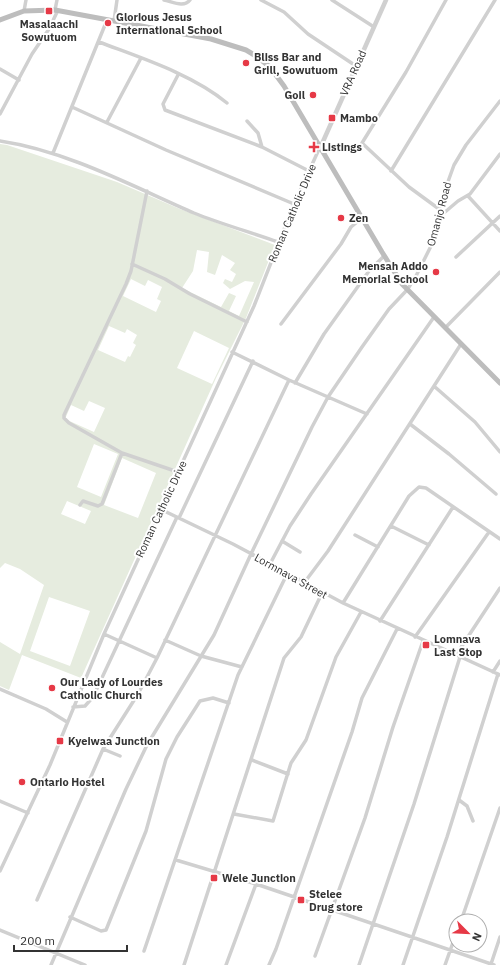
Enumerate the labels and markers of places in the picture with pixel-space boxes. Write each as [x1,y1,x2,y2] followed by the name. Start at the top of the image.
[44,6,54,16] marker: Masalaachi Sowutuom
[116,10,223,37] place label: Glorious Jesus International School
[20,17,78,44] place label: Masalaachi Sowutuom
[103,18,113,28] marker: Glorious Jesus International School
[254,50,338,77] place label: Bliss Bar and Grill, Sowutuom
[241,58,251,68] marker: Bliss Bar and Grill, Sowutuom
[284,88,306,102] place label: Goil
[308,90,318,100] marker: Goil
[340,111,378,125] place label: Mambo
[327,113,337,123] marker: Mambo
[322,140,362,154] place label: Listings
[309,142,319,152] marker: Listings
[349,211,368,225] place label: Zen
[336,213,346,223] marker: Zen
[342,259,429,286] place label: Mensah Addo Memorial School
[431,267,441,277] marker: Mensah Addo Memorial School
[434,632,483,659] place label: Lomnava Last Stop
[421,640,431,650] marker: Lomnava Last Stop
[60,675,163,702] place label: Our Lady of Lourdes Catholic Church
[47,683,57,693] marker: Our Lady of Lourdes Catholic Church
[68,734,160,748] place label: Kyeiwaa Junction
[55,736,65,746] marker: Kyeiwaa Junction
[30,775,105,789] place label: Ontario Hostel
[17,777,27,787] marker: Ontario Hostel
[222,871,296,885] place label: Wele Junction
[209,873,219,883] marker: Wele Junction
[309,887,363,914] place label: Stelee Drug store
[296,895,306,905] marker: Stelee Drug store

